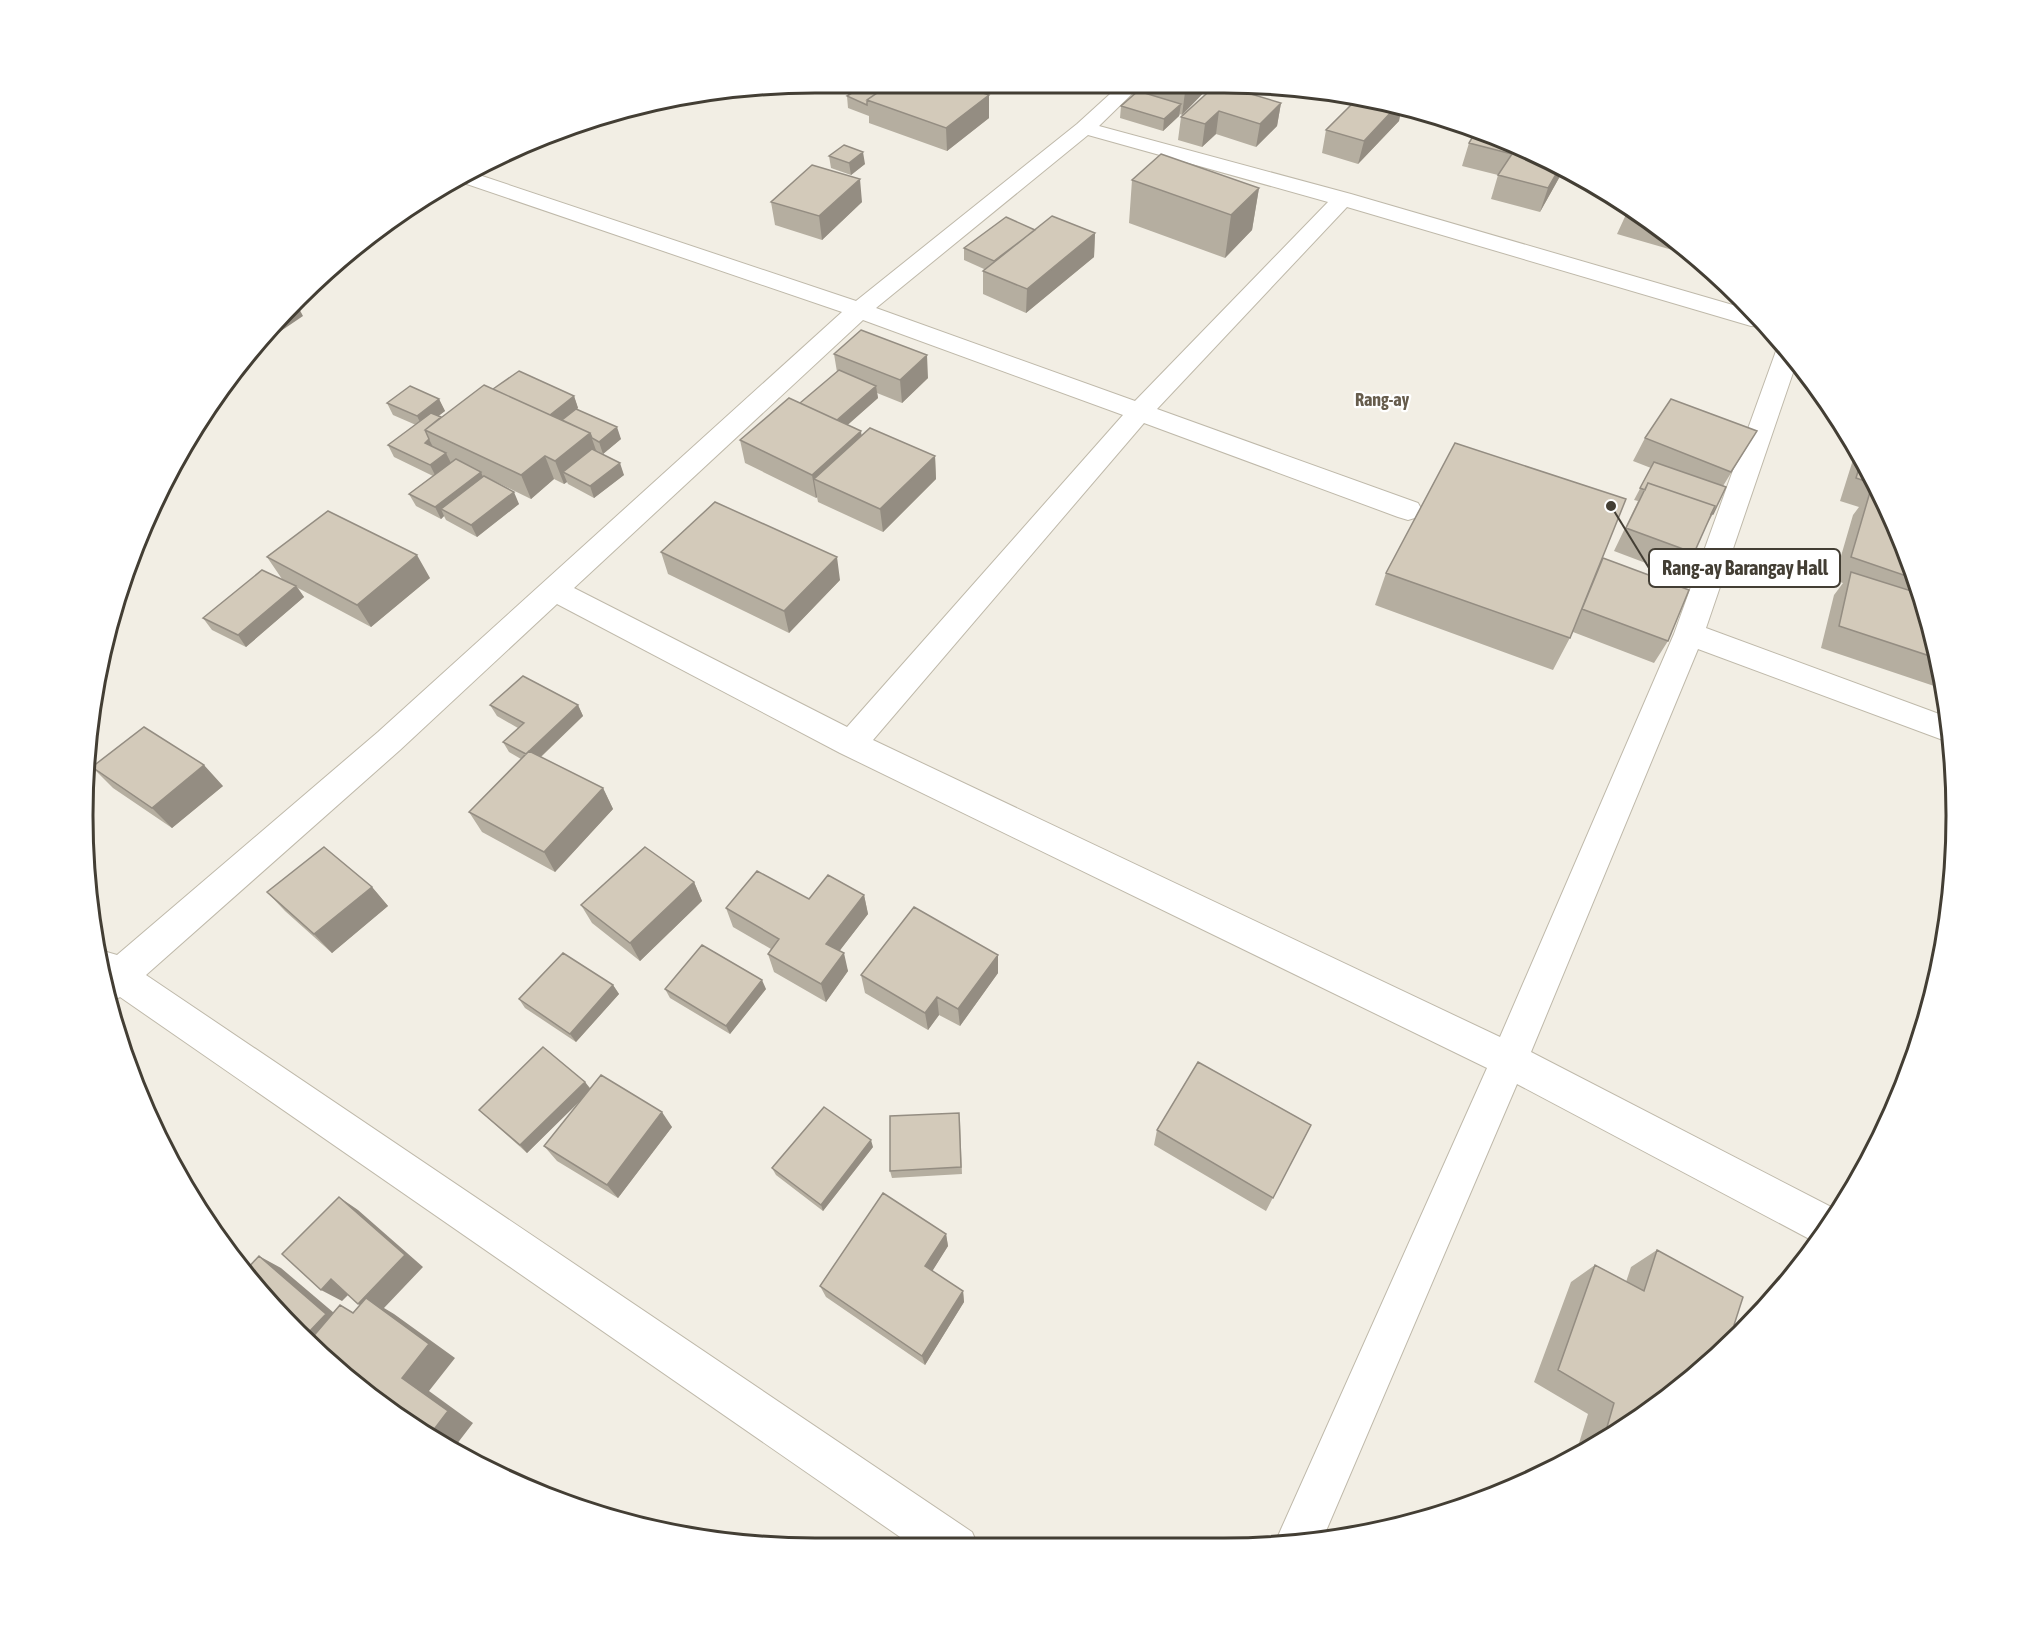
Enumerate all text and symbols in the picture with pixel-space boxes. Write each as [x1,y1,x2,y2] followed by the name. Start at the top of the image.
[1355,389,1410,410] district label: Rang-ay
[1649,549,1840,587] callout: Rang-ay Barangay Hall
[1662,556,1829,579] text: Rang-ay Barangay Hall

